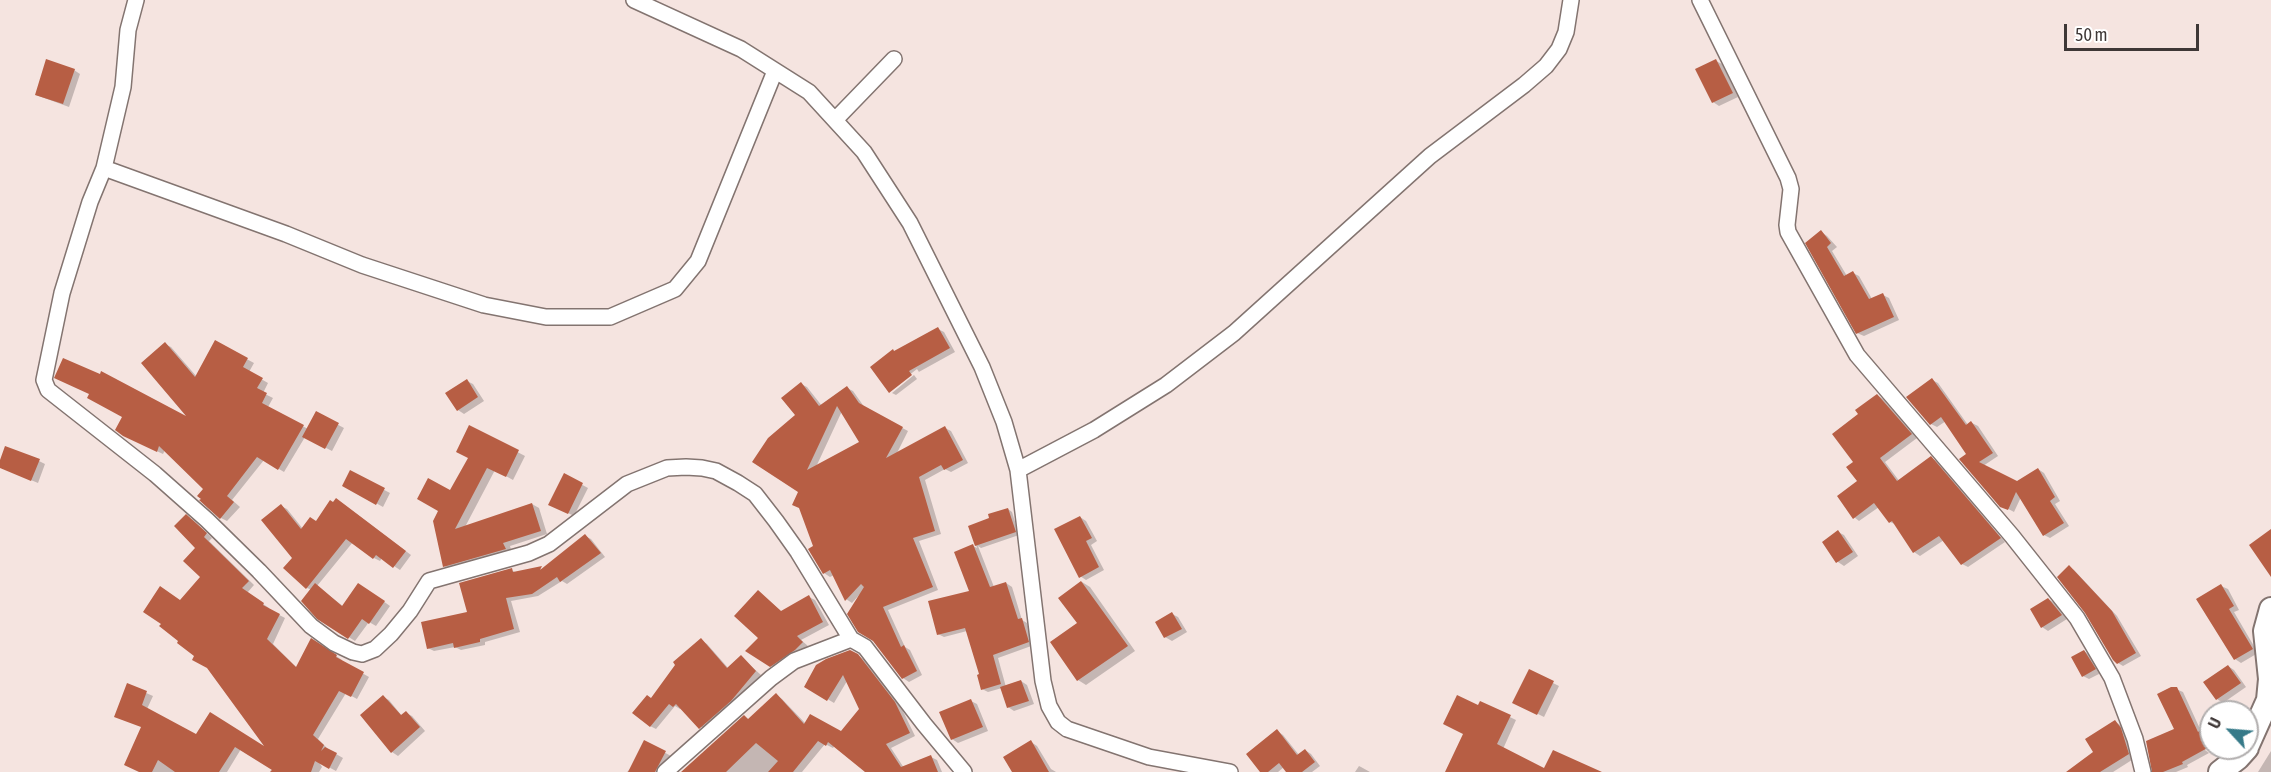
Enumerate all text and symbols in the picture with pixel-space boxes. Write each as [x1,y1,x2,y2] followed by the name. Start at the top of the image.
[2067,12,2202,50] scale bar
[2075,24,2107,45] text: 50 m
[2199,700,2259,760] north arrow
[2204,715,2225,731] text: U

